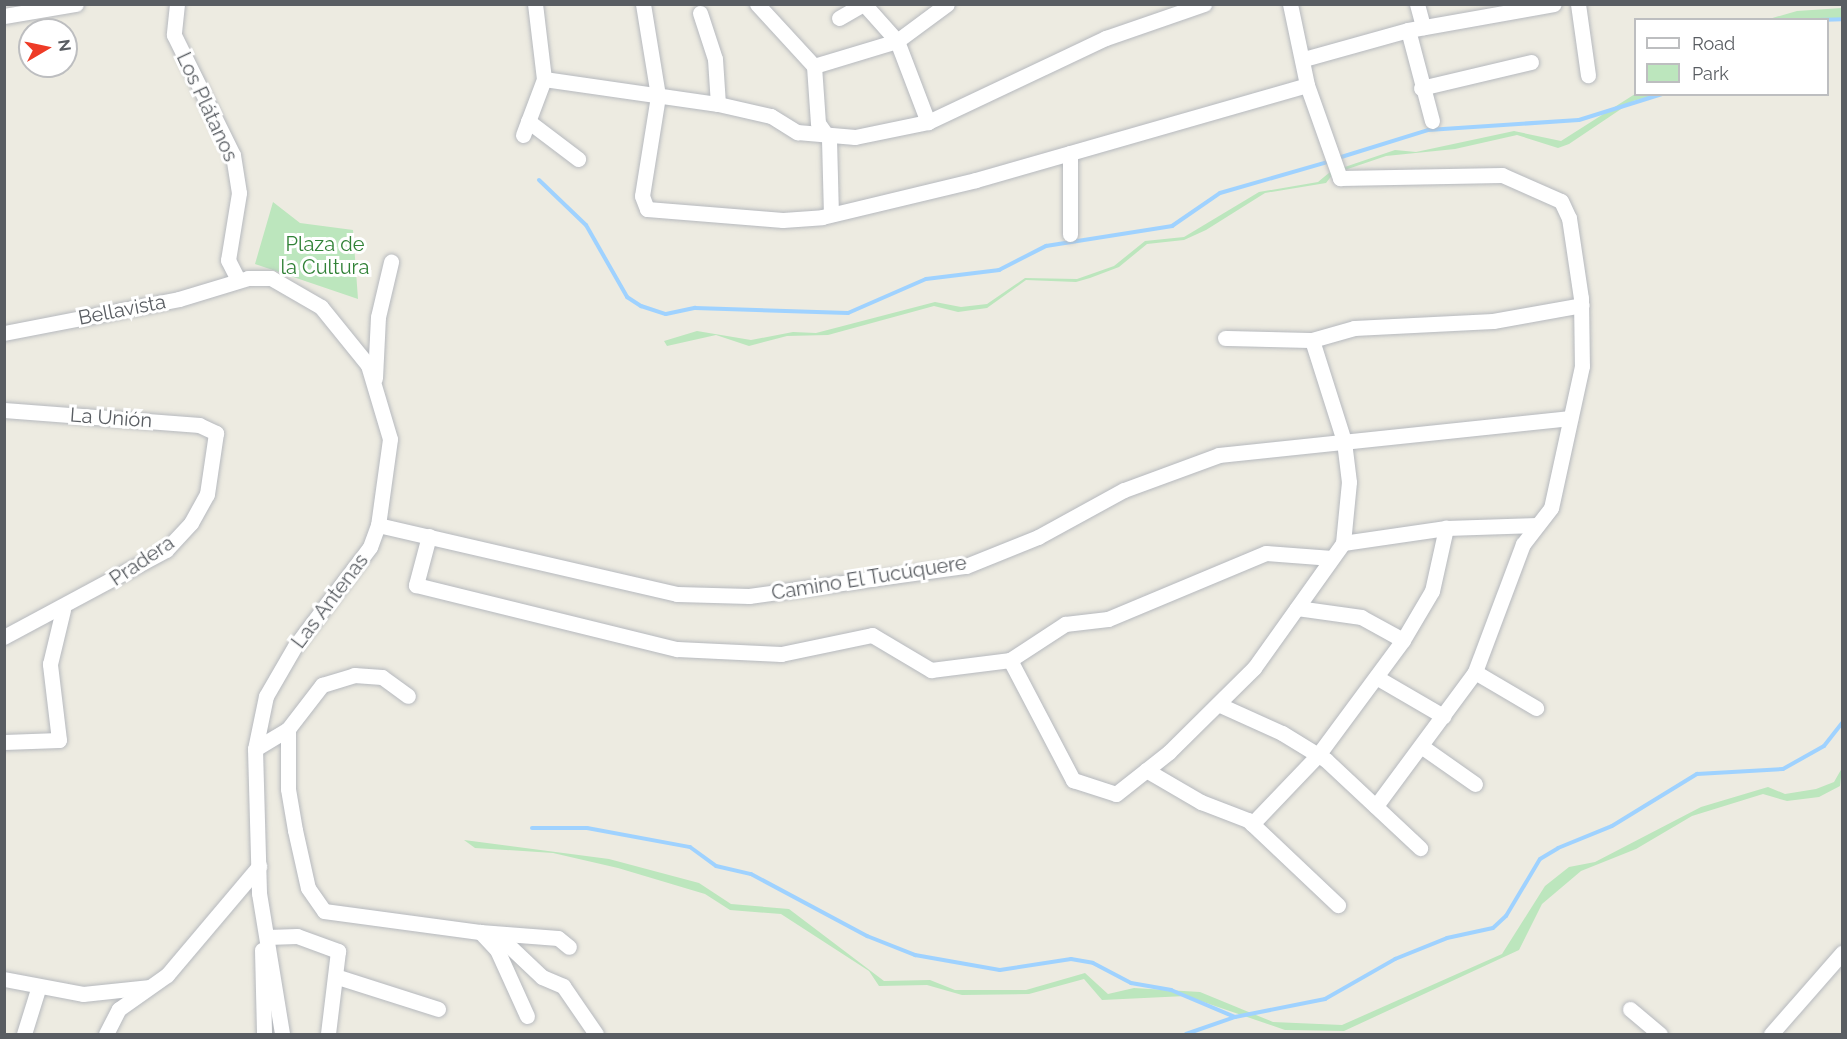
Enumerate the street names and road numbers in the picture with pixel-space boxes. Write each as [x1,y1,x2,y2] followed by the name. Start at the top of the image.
[171,49,243,165] street label: Los Plátanos
[76,290,168,330] street label: Bellavista
[69,403,153,433] street label: La Unión
[105,531,179,591] street label: Pradera
[286,549,374,653] street label: Las Antenas
[769,551,969,605] street label: Camino El Tucúquere

